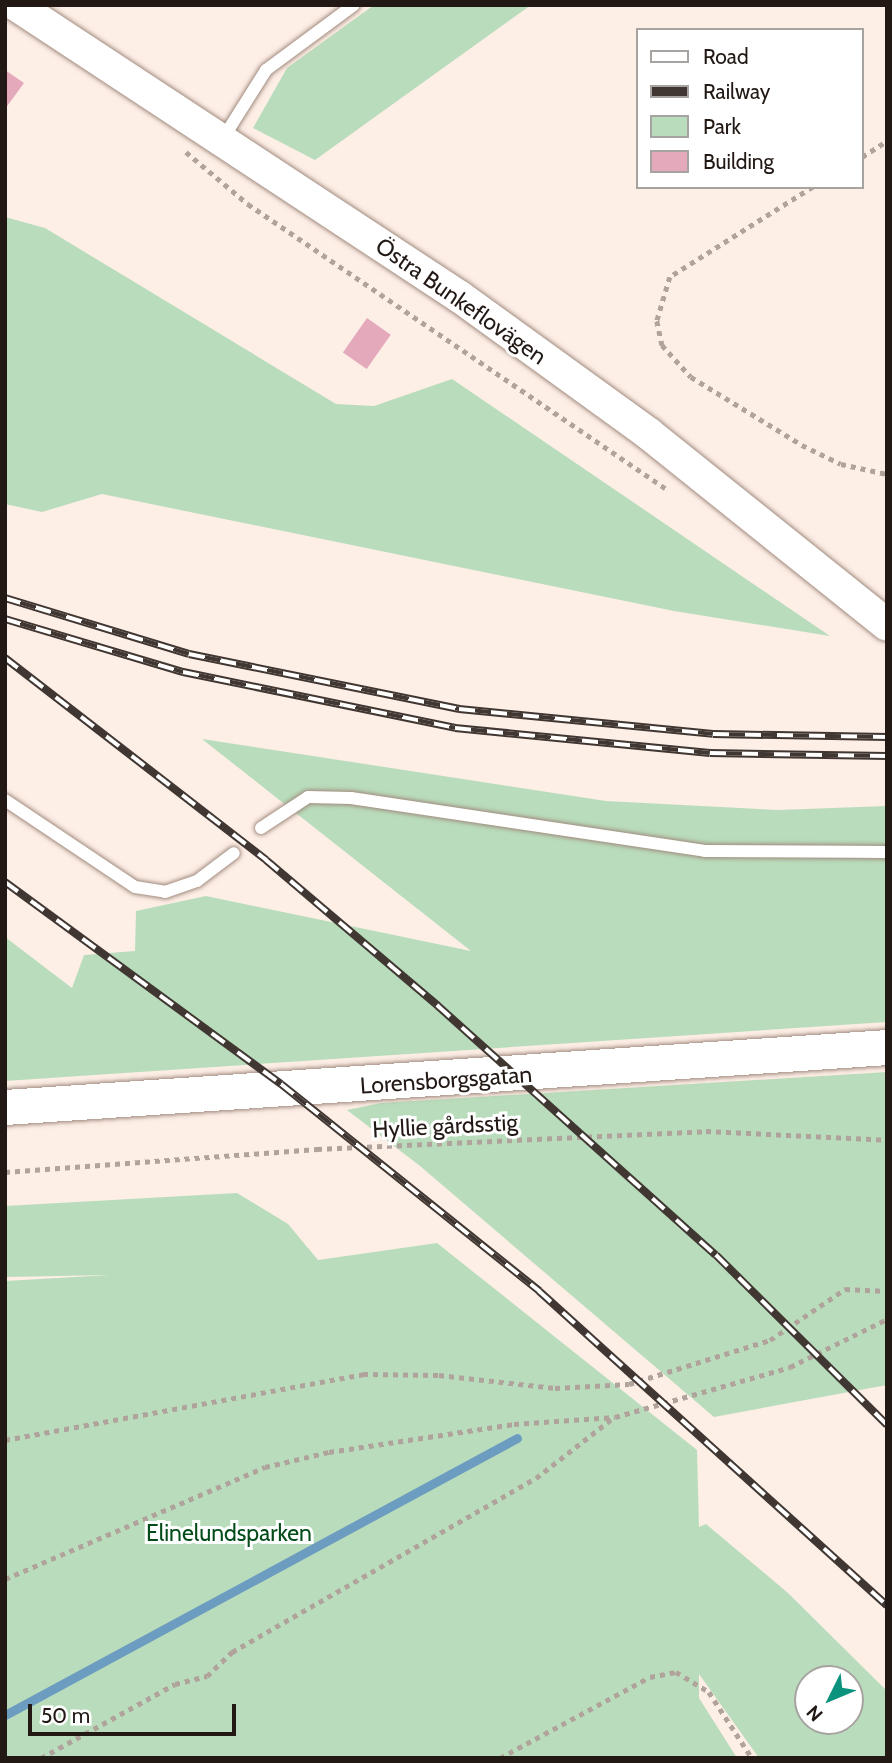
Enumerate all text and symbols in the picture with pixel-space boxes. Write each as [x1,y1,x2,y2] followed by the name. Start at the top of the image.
[636,28,864,189] legend
[703,44,749,69] text: Road
[703,79,770,104] text: Railway
[703,114,741,139] text: Park
[703,149,774,174] text: Building
[370,232,552,370] street label: Östra Bunkeflovägen
[359,1060,533,1100] street label: Lorensborgsgatan
[372,1108,518,1144] street label: Hyllie gårdsstig
[146,1519,312,1547] park label: Elinelundsparken
[794,1665,864,1735] north arrow
[32,1690,240,1734] scale bar
[802,1701,828,1726] text: N
[41,1703,90,1728] text: 50 m

